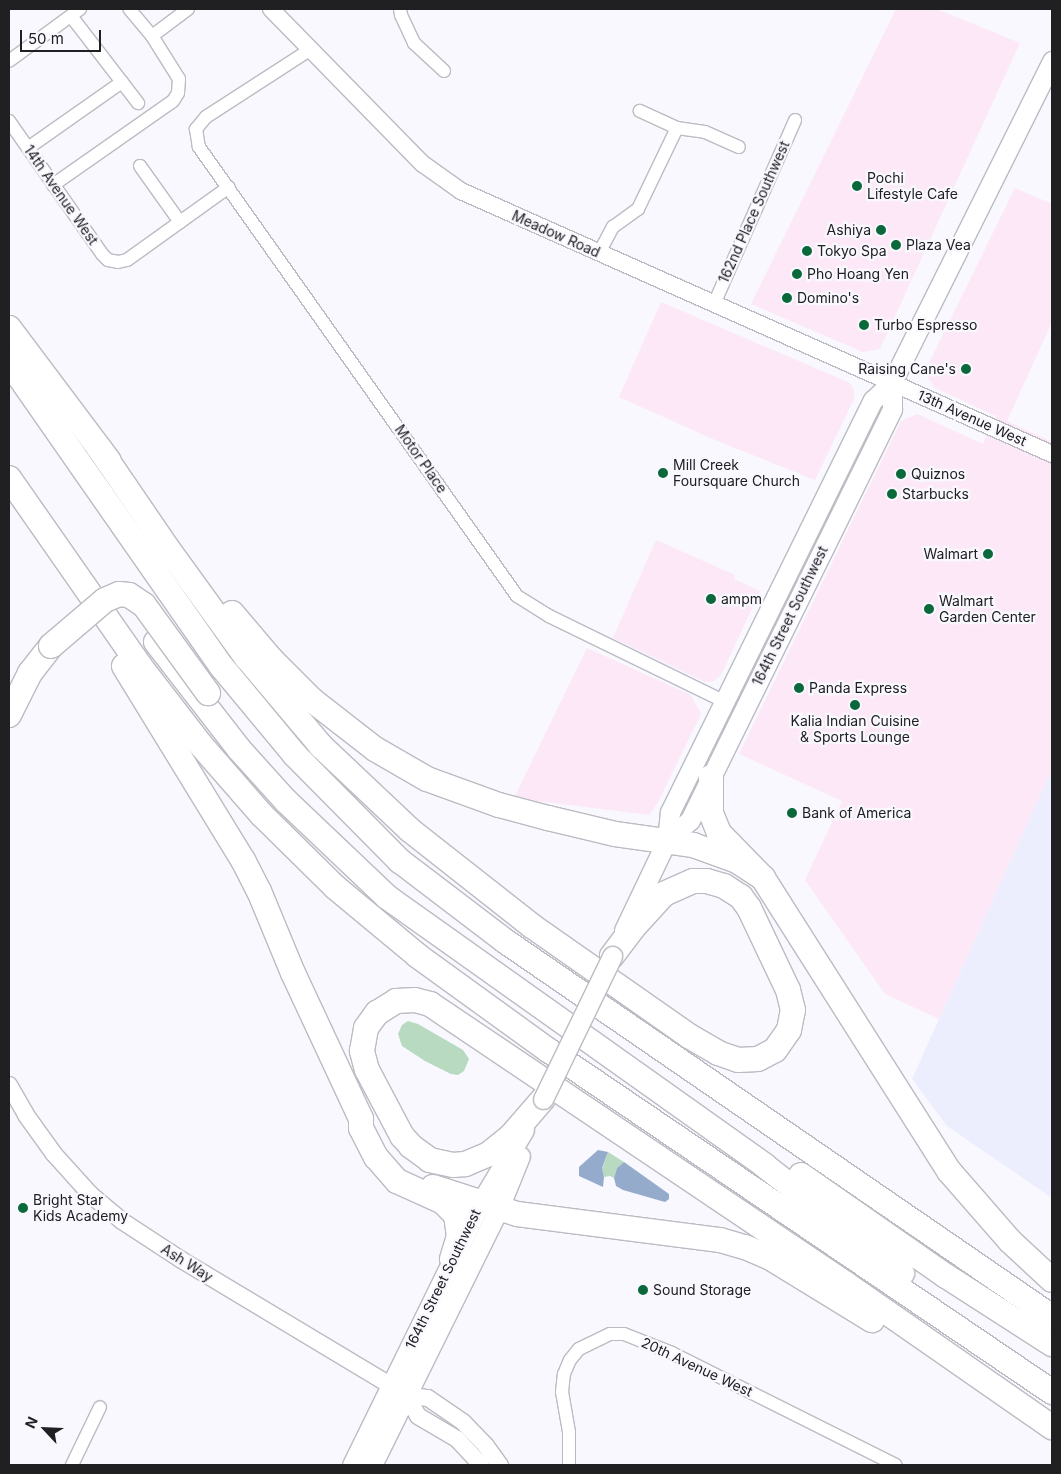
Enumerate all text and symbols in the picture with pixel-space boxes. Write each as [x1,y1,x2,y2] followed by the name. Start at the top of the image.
[22,20,104,52] scale bar
[28,29,64,48] text: 50 m
[715,138,793,286] street label: 162nd Place Southwest
[20,142,102,248] street label: 14th Avenue West
[867,170,958,202] place label: Pochi Lifestyle Cafe
[851,180,863,192] marker: Pochi Lifestyle Cafe
[509,207,603,261] street label: Meadow Road
[827,222,871,238] place label: Ashiya
[875,224,887,236] marker: Ashiya
[906,237,971,253] place label: Plaza Vea
[890,239,902,251] marker: Plaza Vea
[817,243,887,259] place label: Tokyo Spa
[801,245,813,257] marker: Tokyo Spa
[807,266,909,282] place label: Pho Hoang Yen
[791,268,803,280] marker: Pho Hoang Yen
[797,290,859,306] place label: Domino's
[781,292,793,304] marker: Domino's
[874,317,977,333] place label: Turbo Espresso
[858,319,870,331] marker: Turbo Espresso
[858,361,956,377] place label: Raising Cane's
[960,363,972,375] marker: Raising Cane's
[915,386,1029,450] street label: 13th Avenue West
[391,422,451,496] street label: Motor Place
[673,457,800,490] place label: Mill Creek Foursquare Church
[911,466,965,482] place label: Quiznos
[657,467,669,479] marker: Mill Creek Foursquare Church
[895,468,907,480] marker: Quiznos
[902,486,969,502] place label: Starbucks
[886,488,898,500] marker: Starbucks
[749,543,831,689] street label: 164th Street Southwest
[923,546,978,562] place label: Walmart
[982,548,994,560] marker: Walmart
[721,591,762,607] place label: ampm
[705,593,717,605] marker: ampm
[939,593,1036,626] place label: Walmart Garden Center
[923,603,935,615] marker: Walmart Garden Center
[809,680,907,696] place label: Panda Express
[793,682,805,694] marker: Panda Express
[849,699,861,711] marker: Kalia Indian Cuisine & Sports Lounge
[790,713,920,746] place label: Kalia Indian Cuisine & Sports Lounge
[802,805,911,821] place label: Bank of America
[786,807,798,819] marker: Bank of America
[33,1192,128,1224] place label: Bright Star Kids Academy
[17,1202,29,1214] marker: Bright Star Kids Academy
[402,1206,484,1352] street label: 164th Street Southwest
[158,1241,216,1285] street label: Ash Way
[653,1282,751,1298] place label: Sound Storage
[637,1284,649,1296] marker: Sound Storage
[639,1334,755,1400] street label: 20th Avenue West
[20,1404,70,1454] north arrow
[21,1414,41,1431] text: N

